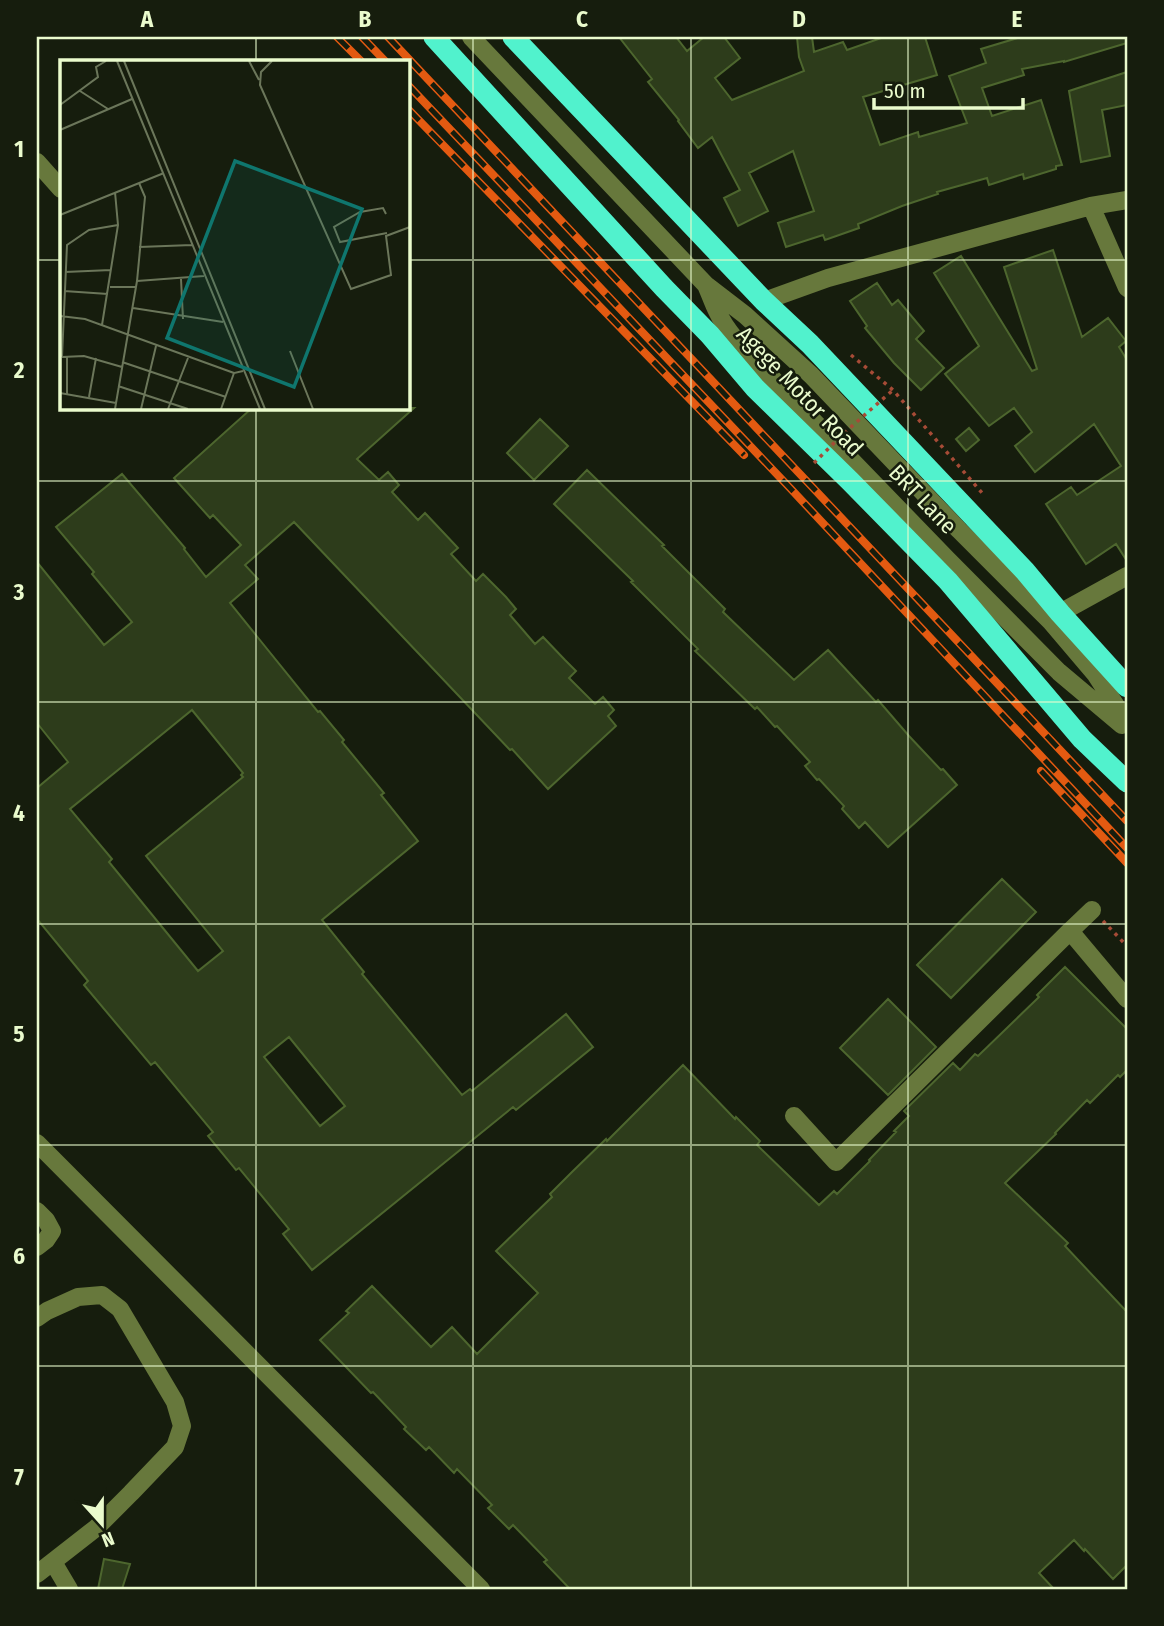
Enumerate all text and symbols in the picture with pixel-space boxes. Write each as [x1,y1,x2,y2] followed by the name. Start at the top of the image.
[140,5,154,33] text: A
[359,5,372,33] text: B
[576,5,588,33] text: C
[792,5,806,33] text: D
[1012,5,1023,33] text: E
[60,60,410,410] inset map
[874,66,1022,110] scale bar
[884,78,926,104] text: 50 m
[14,135,24,163] text: 1
[731,320,869,462] street label: Agege Motor Road
[13,356,25,384] text: 2
[883,459,963,539] street label: BRT Lane
[13,578,25,606] text: 3
[13,799,25,827] text: 4
[13,1020,25,1048] text: 5
[13,1242,25,1270] text: 6
[14,1463,24,1491] text: 7
[66,1490,136,1560] north arrow
[98,1527,117,1552] text: N

